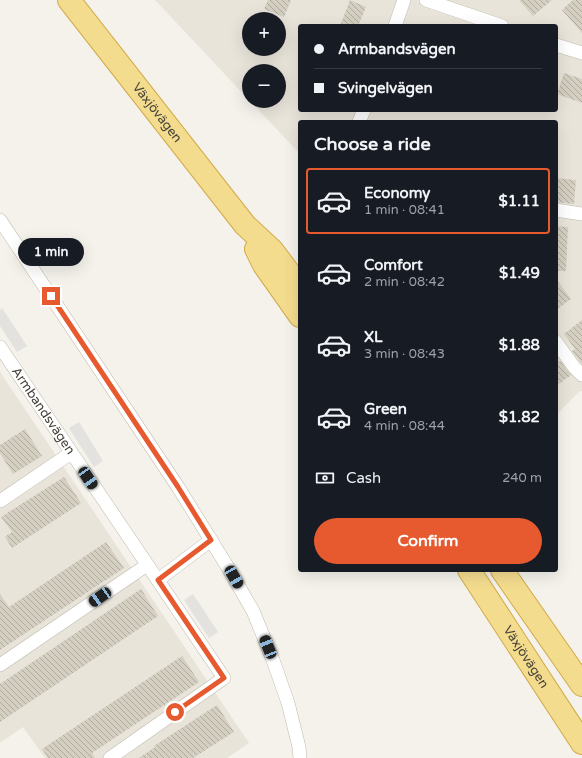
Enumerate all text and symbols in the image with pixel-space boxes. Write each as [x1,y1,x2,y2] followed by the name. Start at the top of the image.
[242,12,286,108] map controls
[242,12,286,56] button: +
[338,40,456,58] text: Armbandsvägen
[242,64,286,108] button: −
[338,79,433,97] text: Svingelvägen
[129,80,185,146] street label: Växjövägen
[314,133,431,155] text: Choose a ride
[316,183,352,219] icon: car
[364,184,430,202] text: Economy
[499,192,540,210] text: $1.11
[364,202,445,218] text: 1 min · 08:41
[18,238,84,266] callout: 1 min
[34,244,68,260] text: 1 min
[316,255,352,291] icon: car
[364,256,423,274] text: Comfort
[499,264,540,282] text: $1.49
[364,274,445,290] text: 2 min · 08:42
[42,287,60,305] route end
[316,327,352,363] icon: car
[364,328,383,346] text: XL
[499,336,540,354] text: $1.88
[364,346,445,362] text: 3 min · 08:43
[8,364,78,457] street label: Armbandsvägen
[316,399,352,435] icon: car
[364,400,407,418] text: Green
[499,408,540,426] text: $1.82
[364,418,445,434] text: 4 min · 08:44
[76,465,100,491] car
[314,467,336,489] icon: cash
[346,469,381,487] text: Cash
[502,470,542,486] text: 240 m
[314,518,542,564] button: Confirm
[223,564,245,590] car
[87,585,113,609] car
[500,623,552,691] street label: Växjövägen
[258,634,278,660] car
[166,703,184,721] route start

